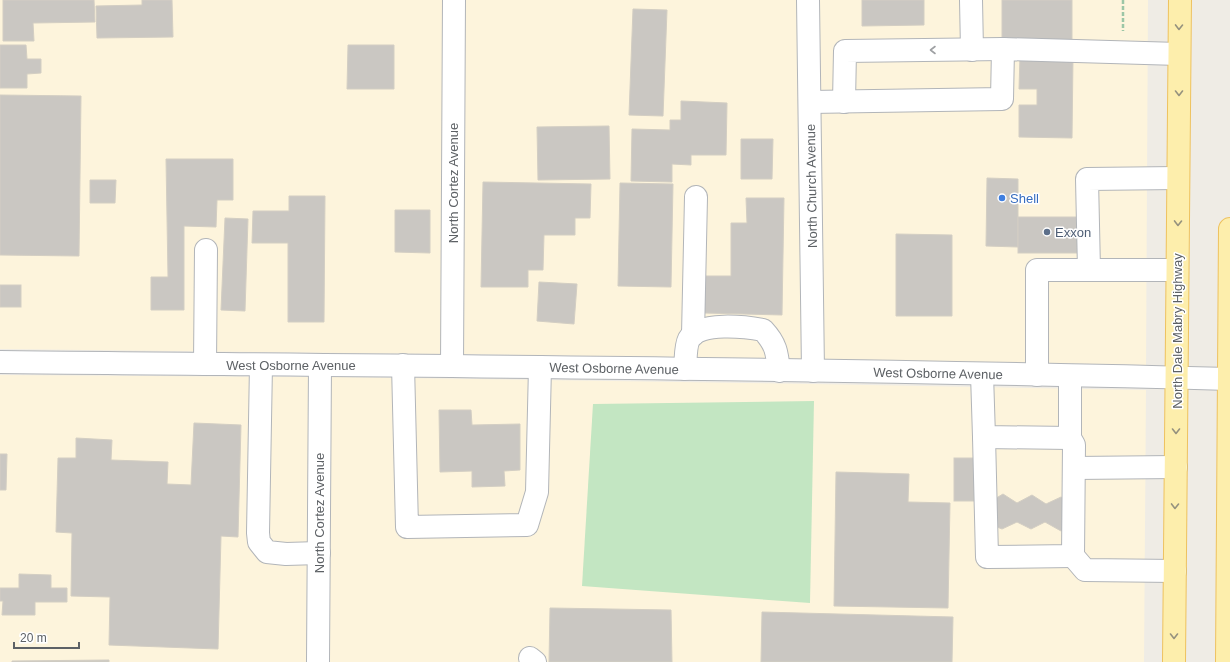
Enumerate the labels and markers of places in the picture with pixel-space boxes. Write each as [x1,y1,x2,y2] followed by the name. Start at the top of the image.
[1010,191,1039,206] place label: Shell
[997,193,1007,203] marker: Shell
[1055,225,1091,240] place label: Exxon
[1042,227,1052,237] marker: Exxon

